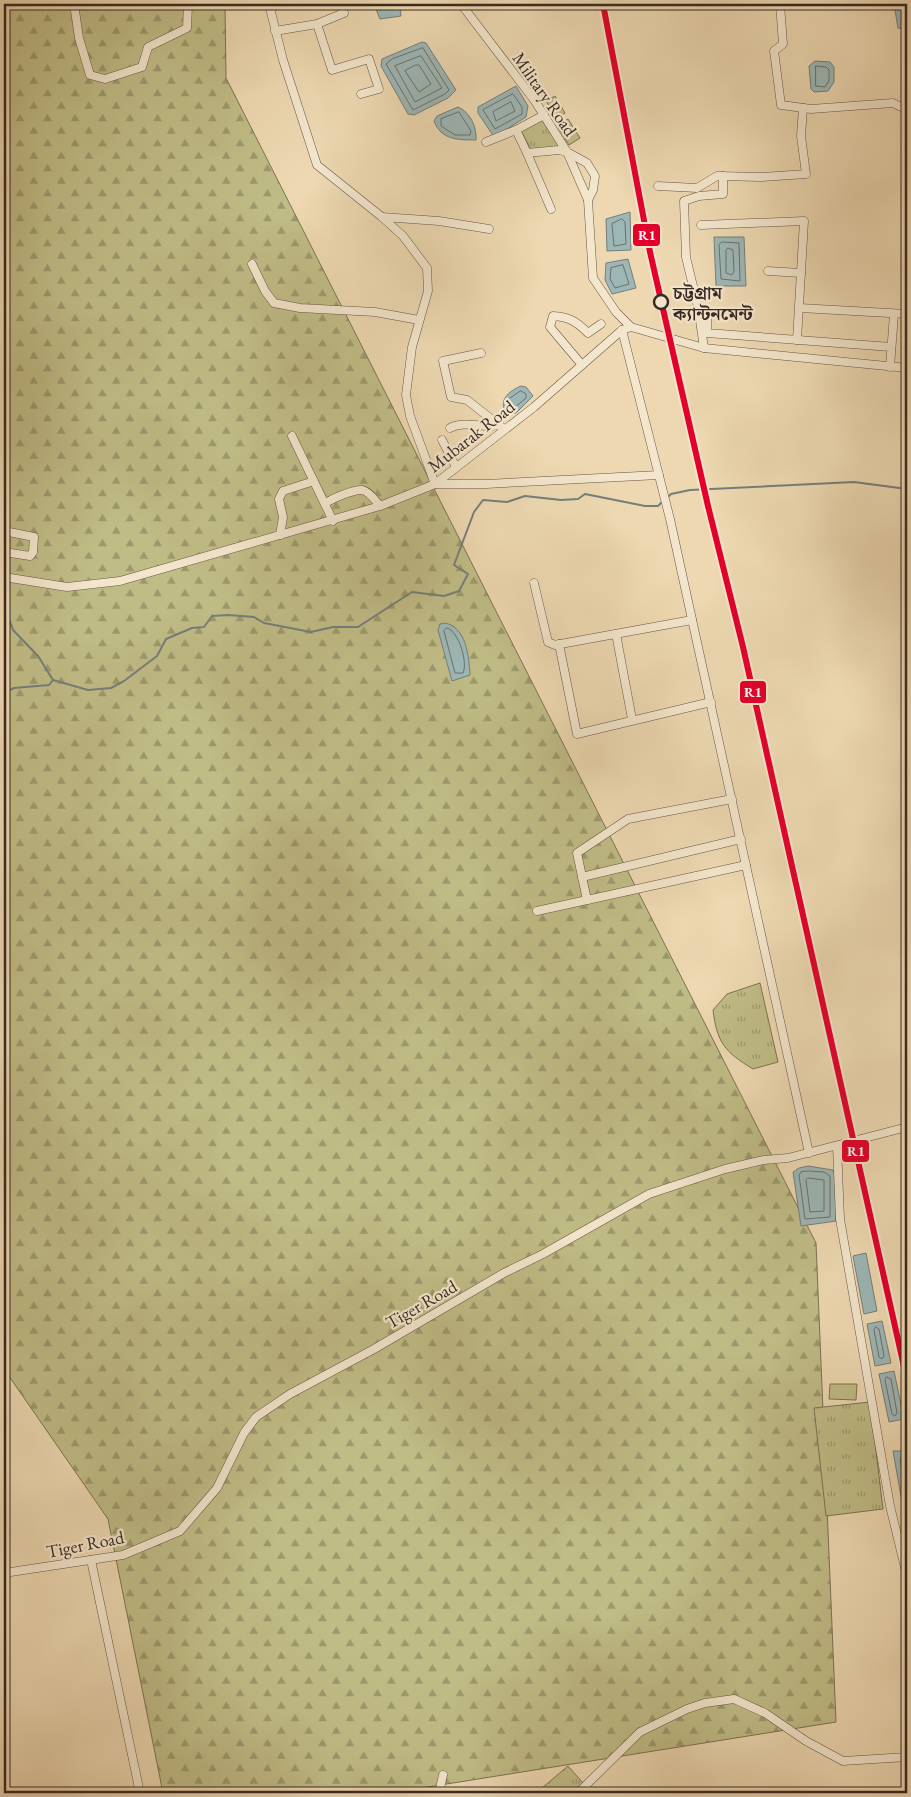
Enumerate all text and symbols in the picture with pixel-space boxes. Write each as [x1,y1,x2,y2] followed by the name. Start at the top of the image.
[508,48,583,141] street label: Military Road
[632,223,661,247] line badge: R1
[638,226,656,244] text: R1
[672,281,754,325] place label: চট্টগ্রাম ক্যান্টনমেন্ট
[653,294,669,310] marker: চট্টগ্রাম ক্যান্টনমেন্ট
[423,394,520,477] street label: Mubarak Road
[739,680,767,704] line badge: R1
[744,683,762,701] text: R1
[841,1139,870,1163] line badge: R1
[847,1142,865,1160] text: R1
[381,1274,462,1334] street label: Tiger Road
[44,1525,127,1563] street label: Tiger Road

